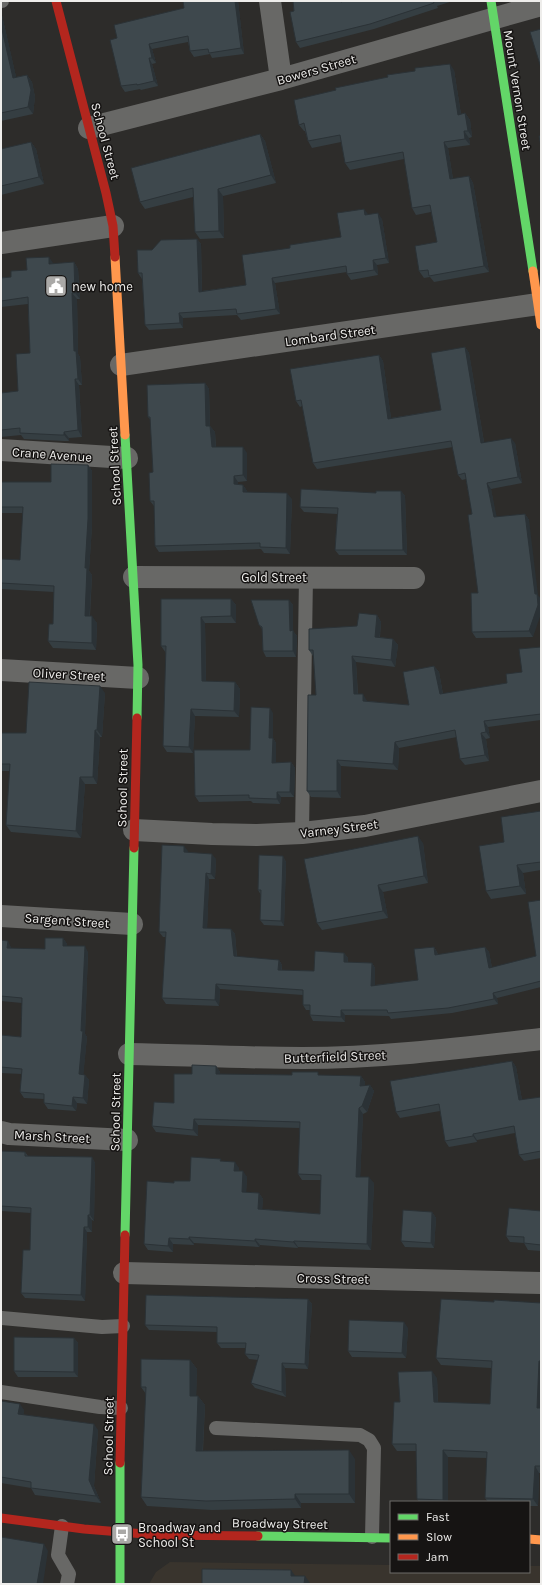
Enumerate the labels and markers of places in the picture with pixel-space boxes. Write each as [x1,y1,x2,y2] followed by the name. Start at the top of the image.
[43,273,69,299] public building icon: new home
[72,279,133,294] place label: new home
[138,1520,221,1550] place label: Broadway and School St
[109,1521,135,1547] bus stop icon: Broadway and School St

